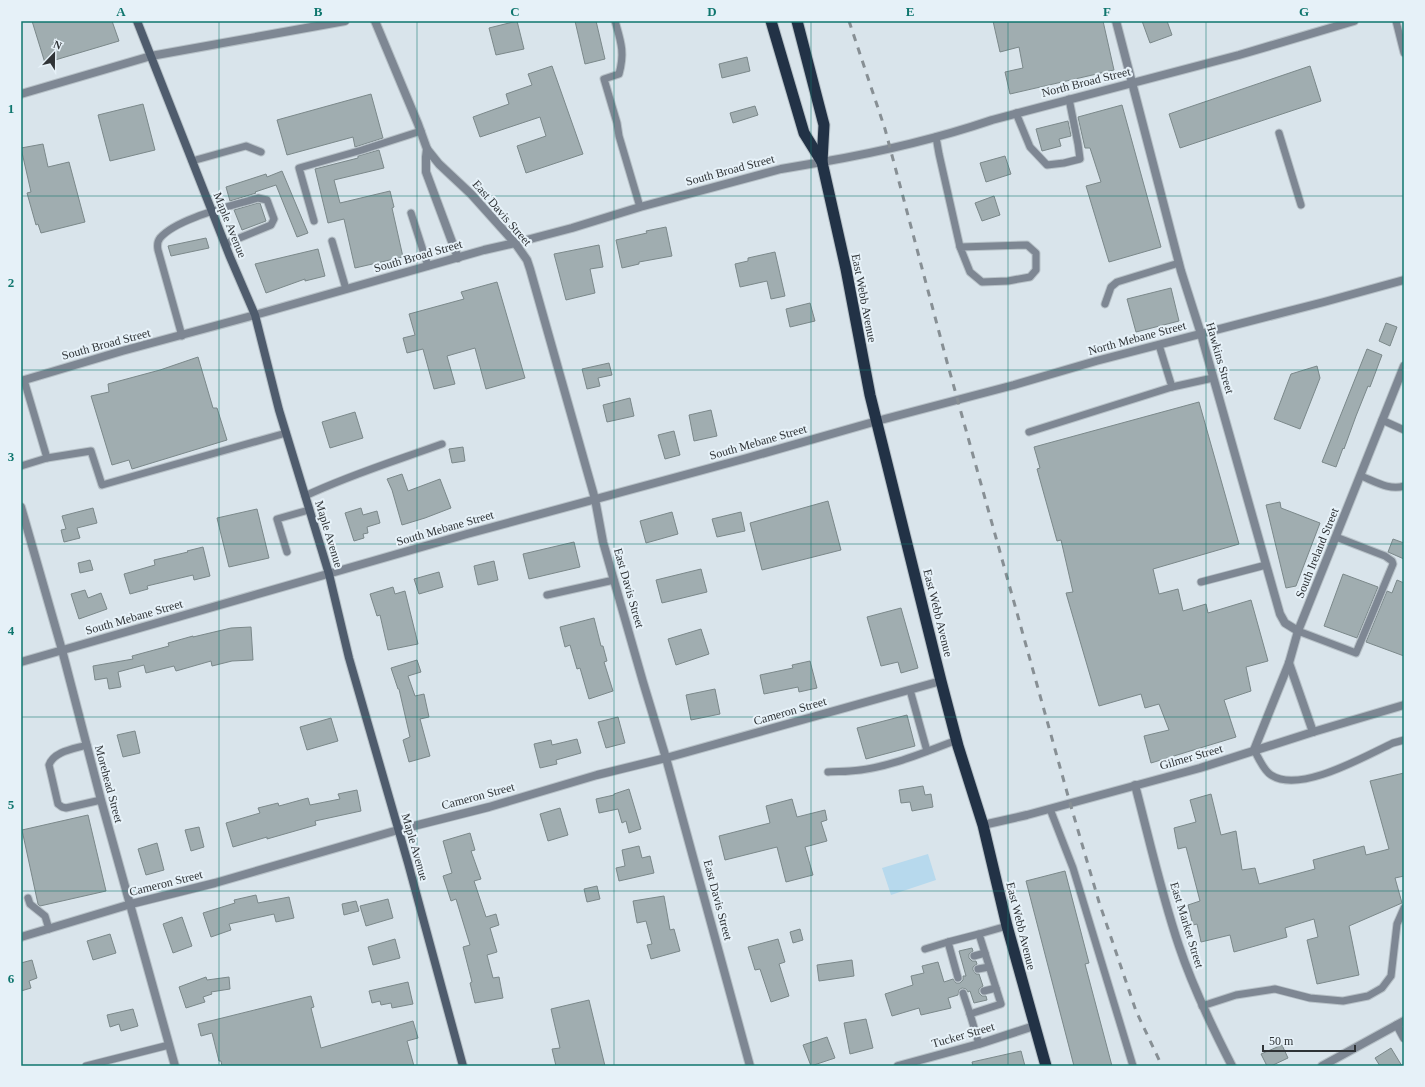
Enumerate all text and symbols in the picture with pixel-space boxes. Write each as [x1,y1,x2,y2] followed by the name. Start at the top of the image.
[116,4,126,19] text: A
[314,4,323,19] text: B
[510,4,520,19] text: C
[707,4,717,19] text: D
[906,4,914,19] text: E
[1103,4,1111,19] text: F
[1299,4,1309,19] text: G
[34,34,74,74] north arrow
[52,38,64,52] text: N
[1040,64,1133,100] street label: North Broad Street
[8,101,14,116] text: 1
[684,151,777,189] street label: South Broad Street
[470,177,535,249] street label: East Davis Street
[211,190,249,260] street label: Maple Avenue
[372,237,464,275] street label: South Broad Street
[849,253,879,343] street label: East Webb Avenue
[8,275,14,290] text: 2
[1087,318,1188,358] street label: North Mebane Street
[1203,321,1237,396] street label: Hawkins Street
[60,325,153,363] street label: South Broad Street
[708,421,809,463] street label: South Mebane Street
[8,449,15,464] text: 3
[312,499,346,569] street label: Maple Avenue
[1293,505,1342,600] street label: South Ireland Street
[395,507,496,549] street label: South Mebane Street
[611,546,647,630] street label: East Davis Street
[920,568,956,658] street label: East Webb Avenue
[84,596,185,638] street label: South Mebane Street
[8,623,15,638] text: 4
[752,694,829,728] street label: Cameron Street
[1158,741,1225,773] street label: Gilmer Street
[92,744,126,825] street label: Morehead Street
[440,779,517,812] street label: Cameron Street
[8,797,15,812] text: 5
[399,812,431,882] street label: Maple Avenue
[701,858,736,942] street label: East Davis Street
[128,867,205,899] street label: Cameron Street
[1167,880,1207,970] street label: East Market Street
[1003,881,1039,971] street label: East Webb Avenue
[8,971,15,986] text: 6
[930,1019,997,1051] street label: Tucker Street
[1263,1027,1355,1053] scale bar
[1269,1034,1294,1048] text: 50 m

